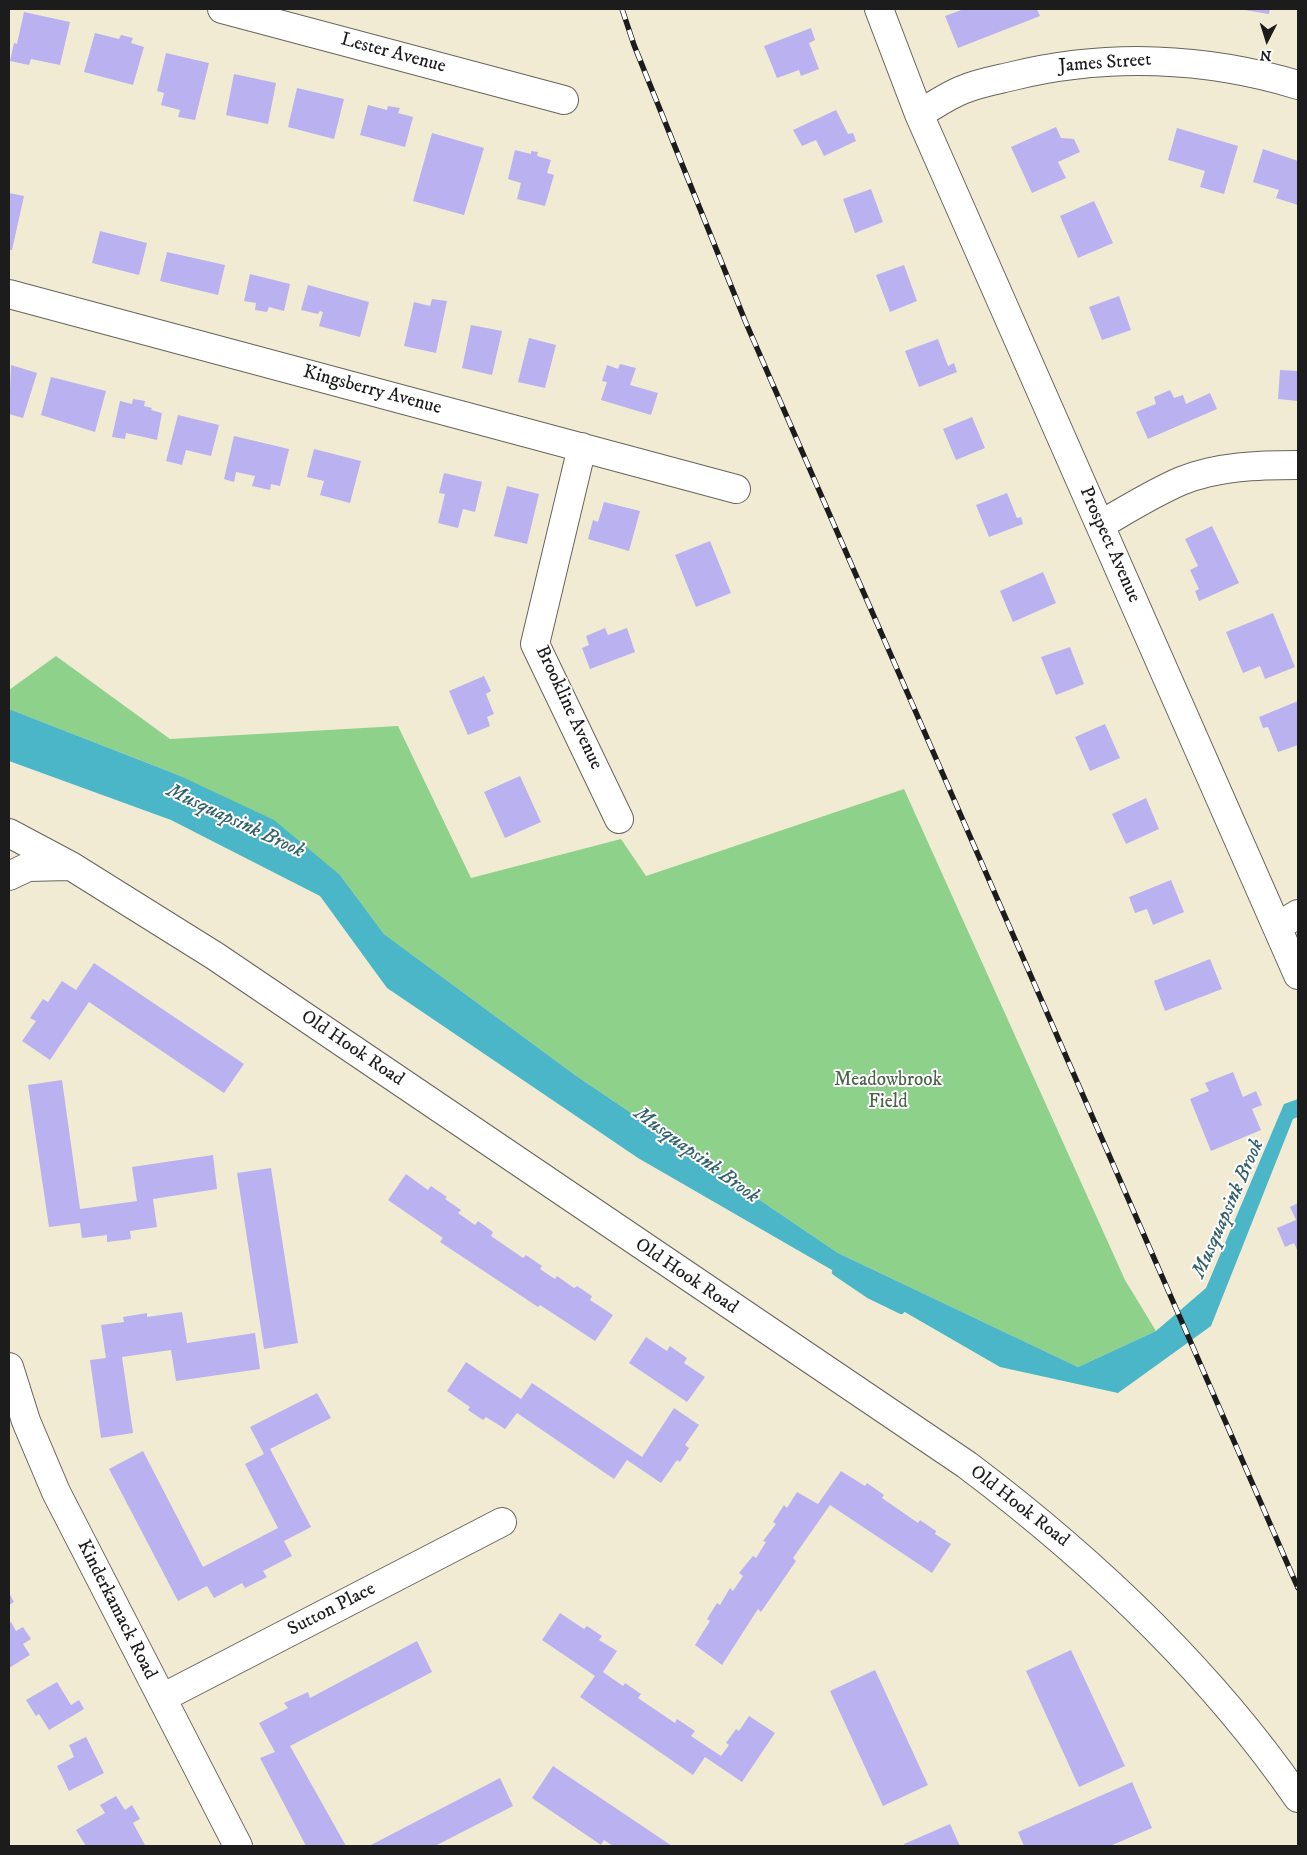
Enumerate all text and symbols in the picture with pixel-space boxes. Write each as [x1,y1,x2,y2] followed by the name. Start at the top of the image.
[1242,15,1292,65] north arrow
[338,29,448,79] street label: Lester Avenue
[1259,45,1272,64] text: N
[1058,49,1152,79] street label: James Street
[300,362,444,420] street label: Kingsberry Avenue
[1073,484,1145,606] street label: Prospect Avenue
[529,642,607,774] street label: Brookline Avenue
[162,780,308,864] water label: Musquapsink Brook
[296,1006,408,1092] street label: Old Hook Road
[834,1070,942,1114] park label: Meadowbrook Field
[629,1103,763,1209] water label: Musquapsink Brook
[1188,1136,1270,1282] water label: Musquapsink Brook
[630,1234,742,1320] street label: Old Hook Road
[965,1461,1073,1553] street label: Old Hook Road
[71,1537,161,1683] street label: Kinderkamack Road
[284,1578,380,1642] street label: Sutton Place

